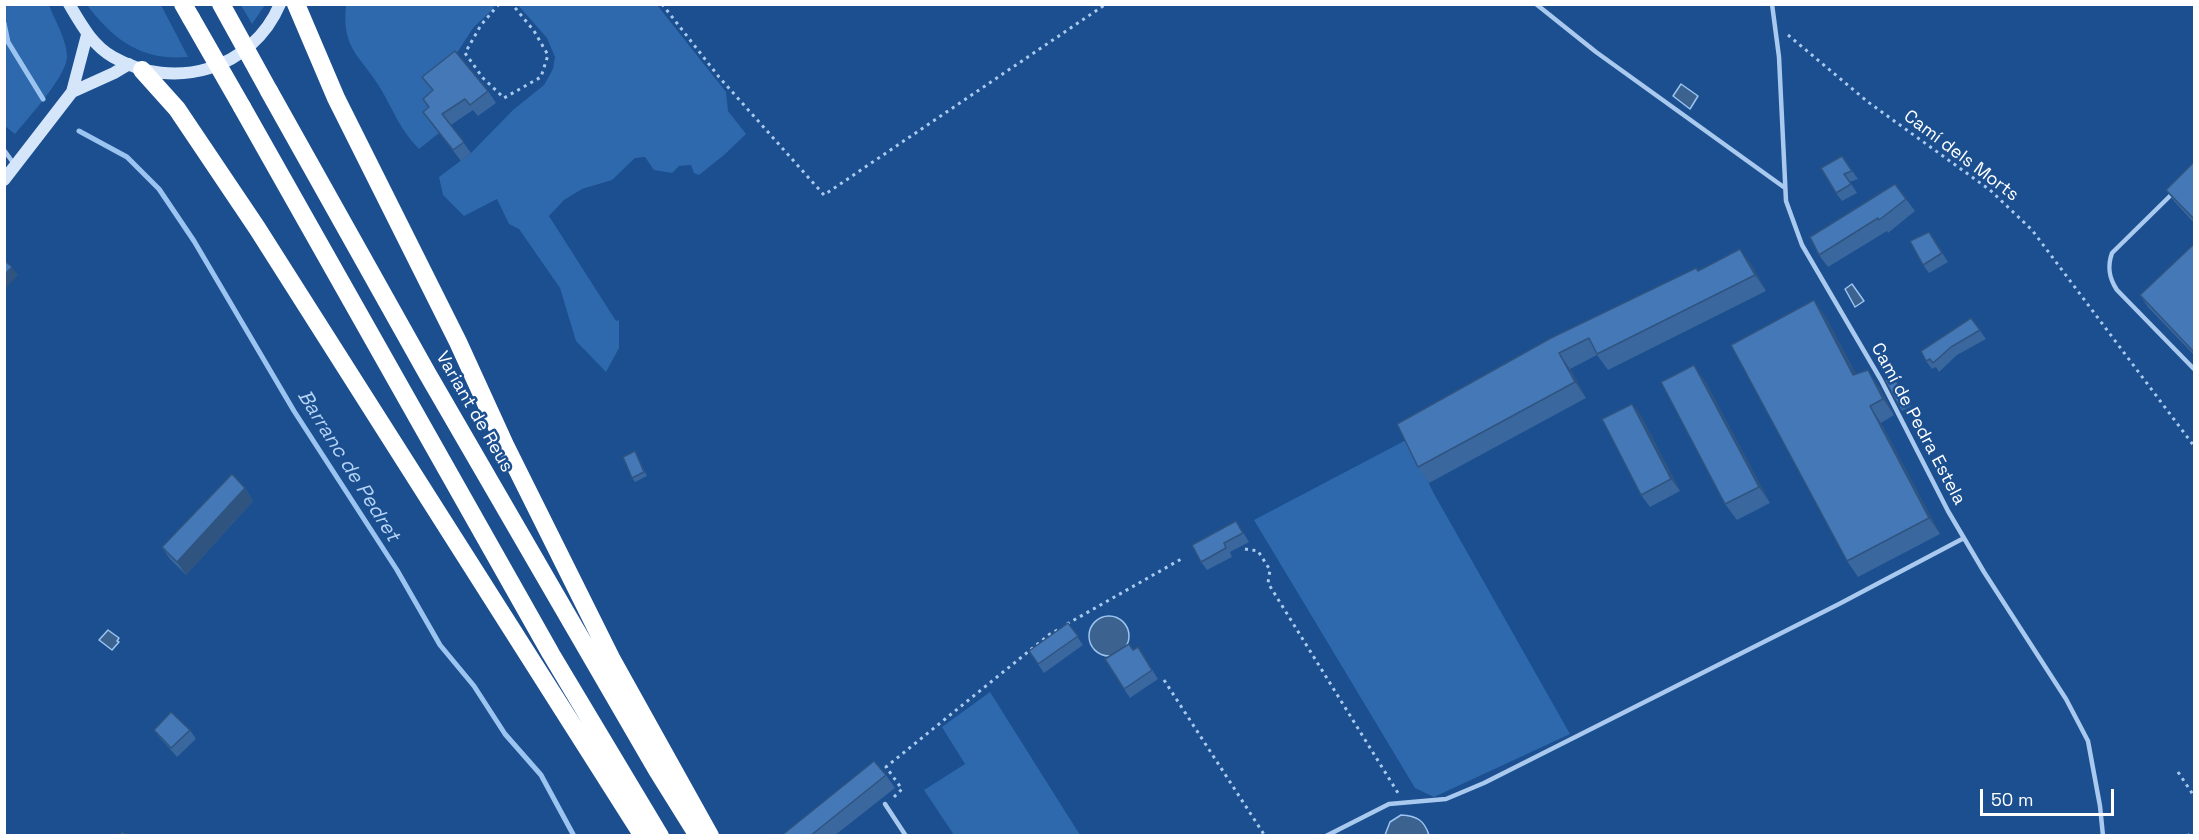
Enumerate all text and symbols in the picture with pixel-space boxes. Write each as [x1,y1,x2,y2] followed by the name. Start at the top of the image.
[1899,106,2023,206] street label: Camí dels Morts
[1866,339,1970,509] street label: Camí de Pedra Estela
[431,348,517,476] street label: Variant de Reus
[292,386,404,546] water label: Barranc de Pedret
[1983,777,2116,815] scale bar
[1991,788,2033,811] text: 50 m

